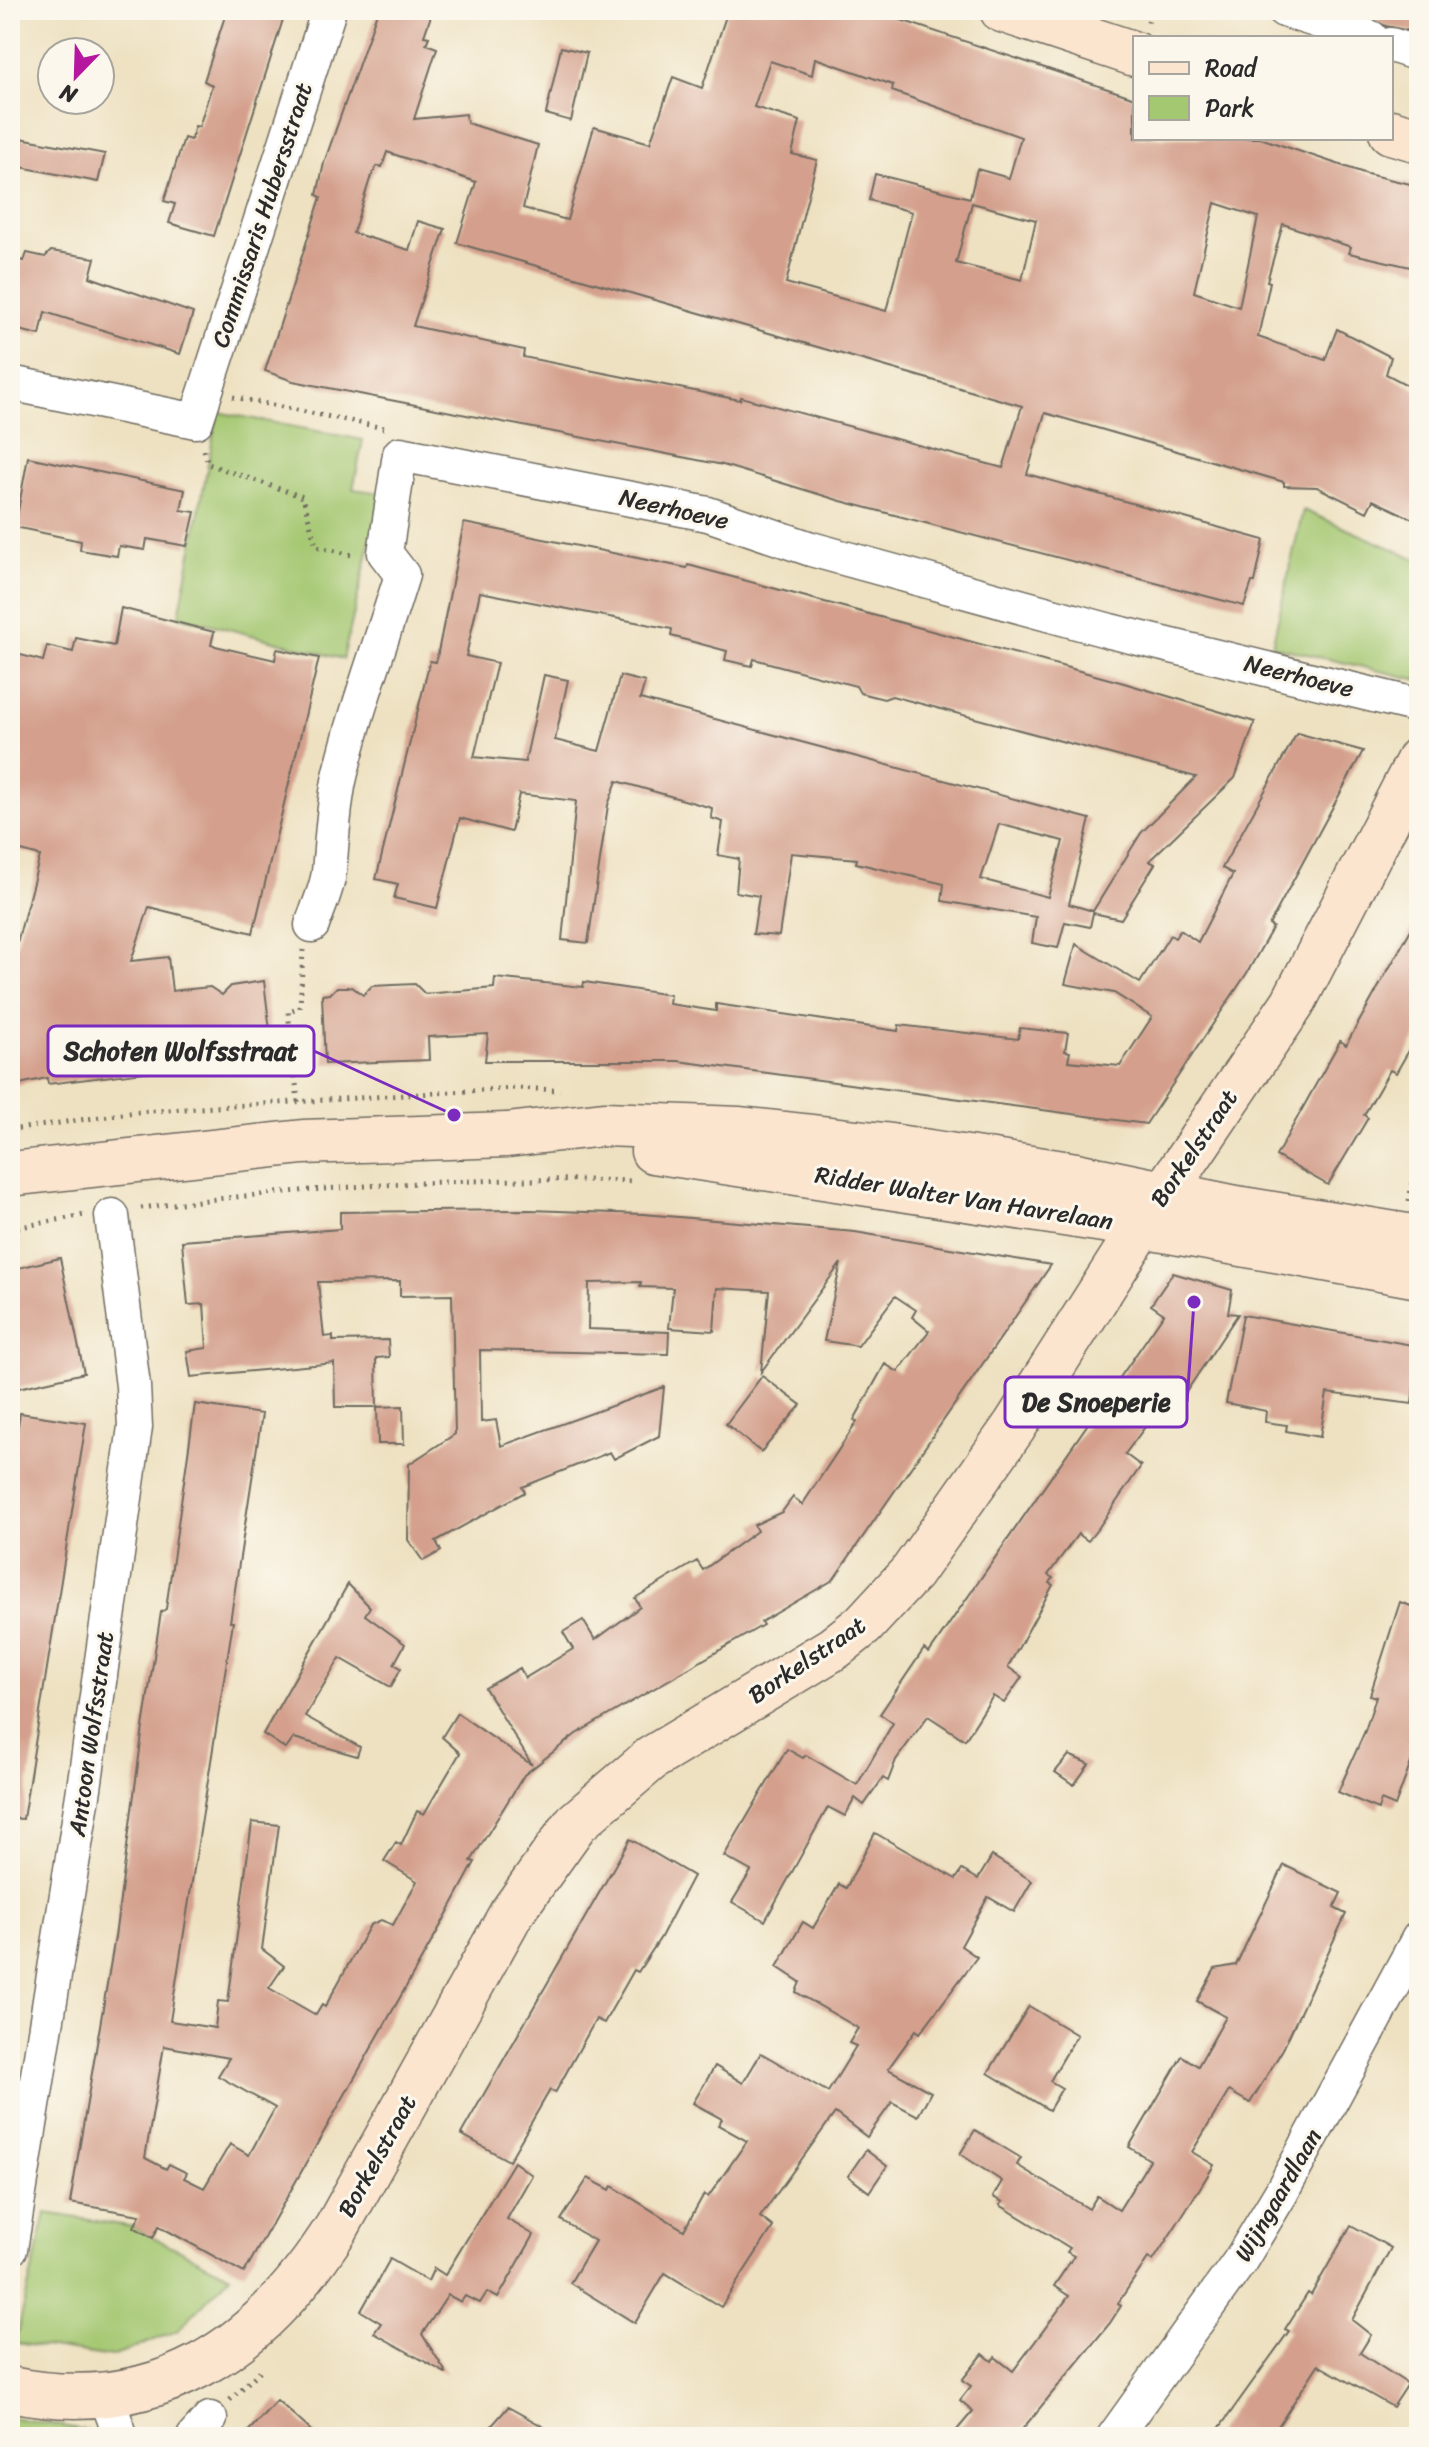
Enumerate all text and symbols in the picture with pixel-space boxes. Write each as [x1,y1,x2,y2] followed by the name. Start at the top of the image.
[36,36,116,116] north arrow
[1133,36,1393,140] legend
[1205,47,1259,89] text: Road
[53,73,84,115] text: N
[199,77,325,353] street label: Commissaris Hubersstraat
[1205,87,1254,129] text: Park
[615,476,733,542] street label: Neerhoeve
[1240,642,1358,710] street label: Neerhoeve
[48,1026,314,1076] callout: Schoten Wolfsstraat
[63,1028,299,1074] text: Schoten Wolfsstraat
[1139,1080,1249,1216] street label: Borkelstraat
[812,1154,1116,1242] street label: Ridder Walter Van Havrelaan
[1005,1377,1187,1427] callout: De Snoeperie
[1021,1379,1171,1425] text: De Snoeperie
[739,1605,875,1715] street label: Borkelstraat
[56,1629,126,1840] street label: Antoon Wolfsstraat
[326,2087,428,2225] street label: Borkelstraat
[1223,2120,1333,2270] street label: Wijngaardlaan

